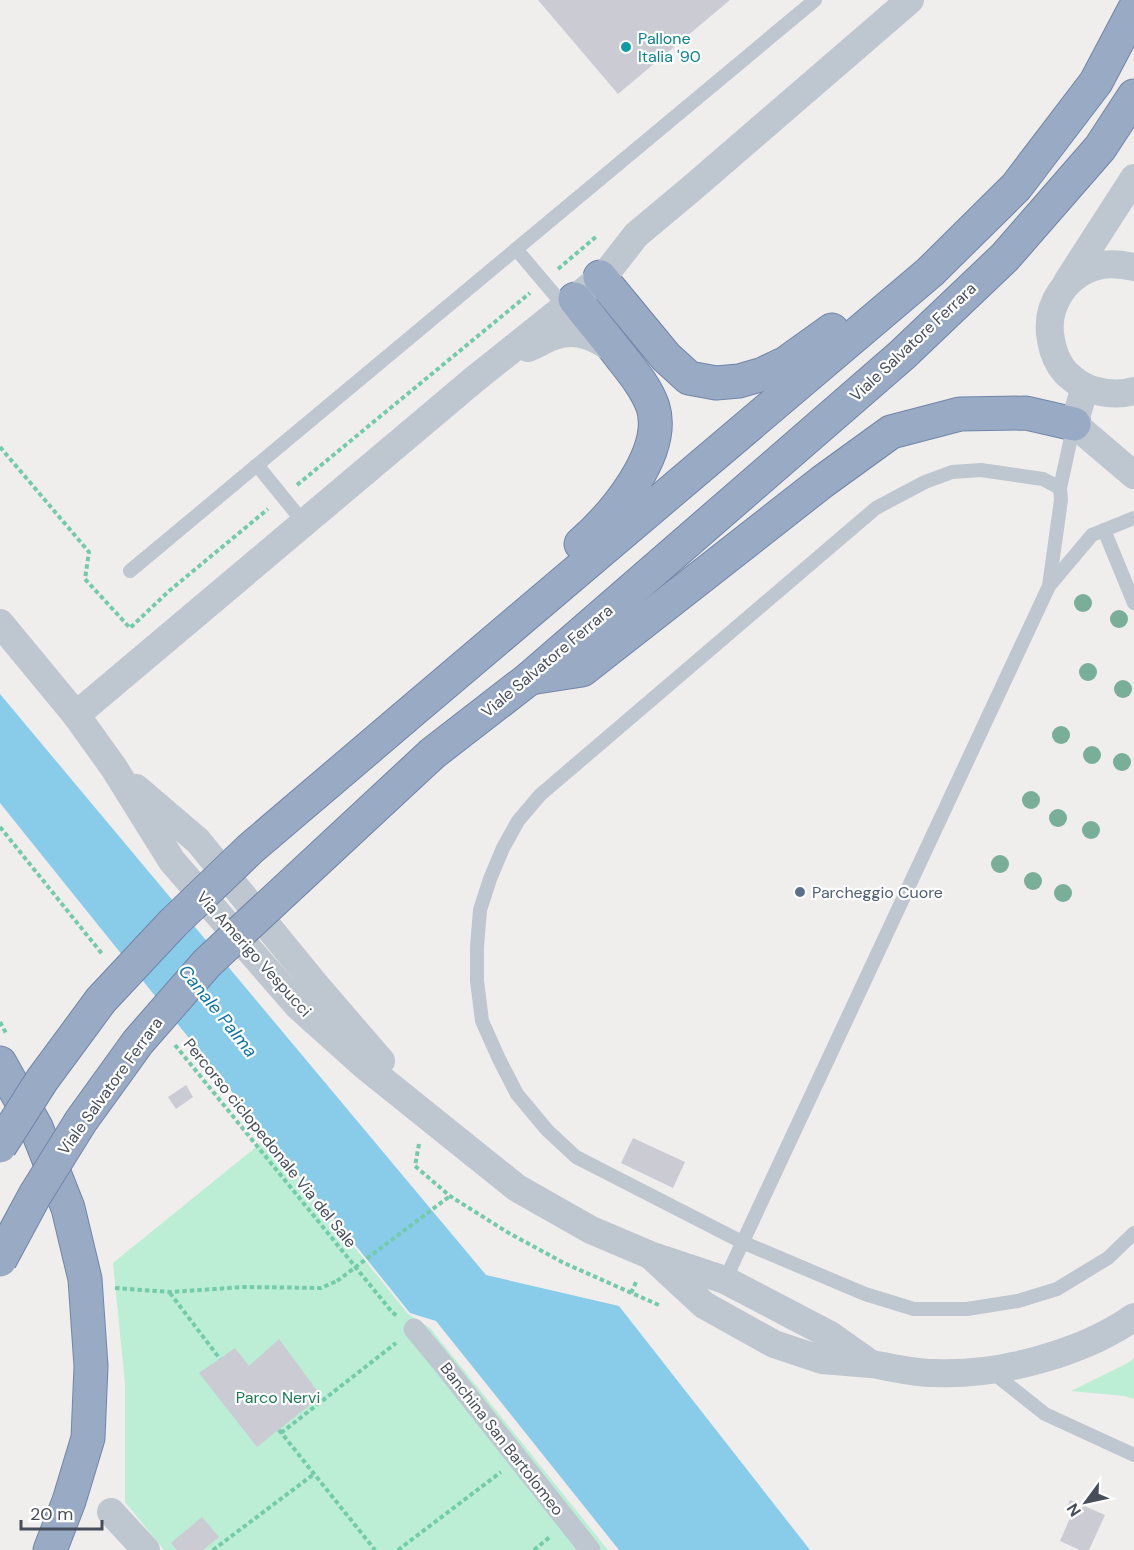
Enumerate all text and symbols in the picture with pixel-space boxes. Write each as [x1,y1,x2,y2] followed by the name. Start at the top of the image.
[638,28,701,67] place label: Pallone Italia '90
[619,40,633,54] marker: Pallone Italia '90
[845,278,981,406] street label: Viale Salvatore Ferrara
[477,600,617,722] street label: Viale Salvatore Ferrara
[812,882,943,903] place label: Parcheggio Cuore
[793,885,807,899] marker: Parcheggio Cuore
[192,887,316,1021] street label: Via Amerigo Vespucci
[173,960,263,1062] water label: Canale Palma
[53,1013,167,1159] street label: Viale Salvatore Ferrara
[179,1034,361,1252] street label: Percorso ciclopedonale Via del Sale
[436,1358,568,1520] street label: Banchina San Bartolomeo
[236,1387,320,1408] park label: Parco Nervi
[1056,1472,1116,1532] north arrow
[21,1493,102,1531] scale bar
[1062,1499,1086,1521] text: N
[30,1502,73,1526] text: 20 m

